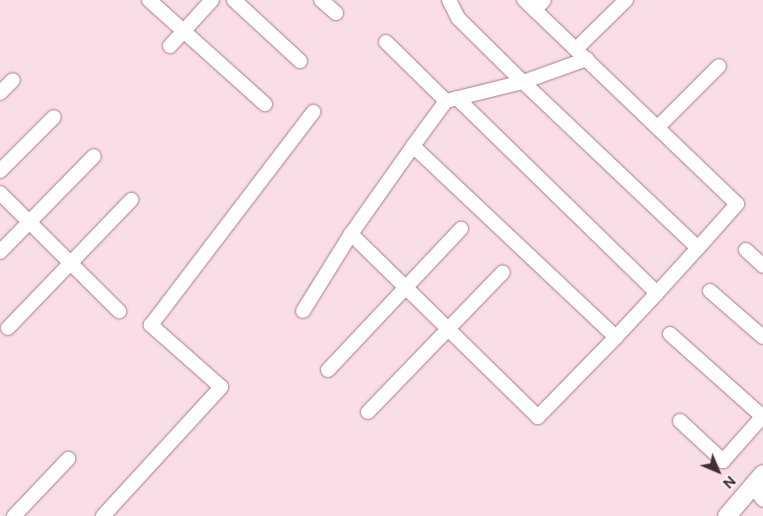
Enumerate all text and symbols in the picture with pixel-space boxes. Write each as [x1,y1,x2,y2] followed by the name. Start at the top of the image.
[693,446,743,496] north arrow
[719,472,739,492] text: N

